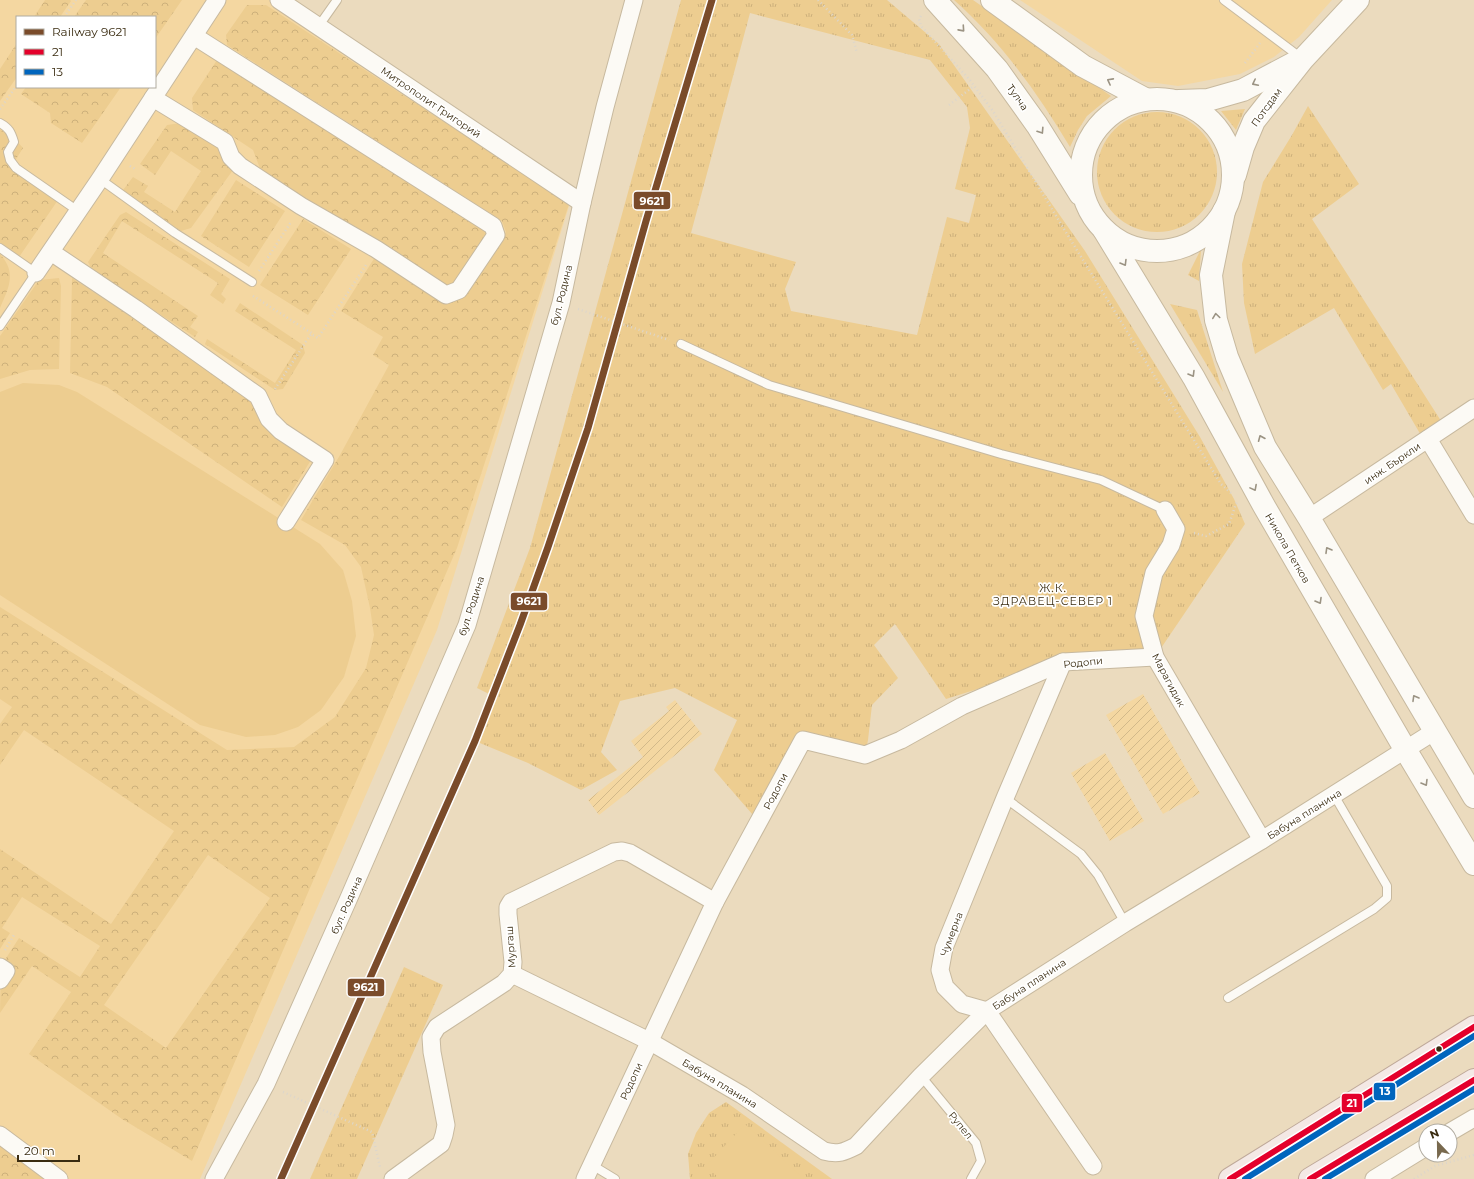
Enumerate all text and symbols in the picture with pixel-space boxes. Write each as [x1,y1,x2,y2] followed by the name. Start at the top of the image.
[16,16,156,88] legend
[52,24,127,39] text: Railway 9621
[957,24,964,32] one-way arrow
[52,44,63,59] text: 21
[52,64,63,79] text: 13
[378,64,483,141] street label: Митрополит Григорий
[1107,78,1115,86] one-way arrow
[1252,78,1260,86] one-way arrow
[1004,82,1031,113] street label: Тулча
[1248,85,1285,129] street label: Потсдам
[1037,127,1044,134] one-way arrow
[633,191,671,210] line badge: 9621
[640,194,664,208] text: 9621
[1120,259,1127,266] one-way arrow
[548,263,575,327] street label: бул. Родина
[1212,313,1221,319] one-way arrow
[1187,370,1195,377] one-way arrow
[1258,435,1266,443] one-way arrow
[1361,440,1423,487] street label: инж. Бъркли
[1250,484,1257,491] one-way arrow
[1262,511,1313,586] street label: Никола Петков
[1325,546,1332,554] one-way arrow
[456,575,487,638] street label: бул. Родина
[993,581,1113,608] district label: Ж.К. ЗДРАВЕЦ-СЕВЕР 1
[510,592,548,611] line badge: 9621
[517,594,541,608] text: 9621
[1315,597,1322,604] one-way arrow
[1149,651,1188,709] street label: Марагидик
[1063,654,1104,671] street label: Родопи
[1412,695,1419,702] one-way arrow
[760,771,791,812] street label: Родопи
[1421,779,1428,786] one-way arrow
[1265,786,1344,843] street label: Бабуна планина
[328,874,365,936] street label: бул. Родина
[937,910,966,958] street label: Чумерна
[503,926,518,968] street label: Мургаш
[990,956,1069,1013] street label: Бабуна планина
[347,978,385,997] line badge: 9621
[354,980,378,994] text: 9621
[1434,1044,1444,1054] unlabelled marker
[680,1056,760,1111] street label: Бабуна планина
[617,1060,646,1102] street label: Родопи
[1373,1082,1396,1101] line badge: 13
[1380,1084,1391,1098] text: 13
[1341,1093,1363,1113] line badge: 21
[1347,1096,1357,1110] text: 21
[946,1109,976,1142] street label: Рупел
[1418,1123,1458,1163] north arrow
[1428,1126,1441,1142] text: N
[18,1137,79,1163] scale bar
[24,1143,55,1158] text: 20 m

